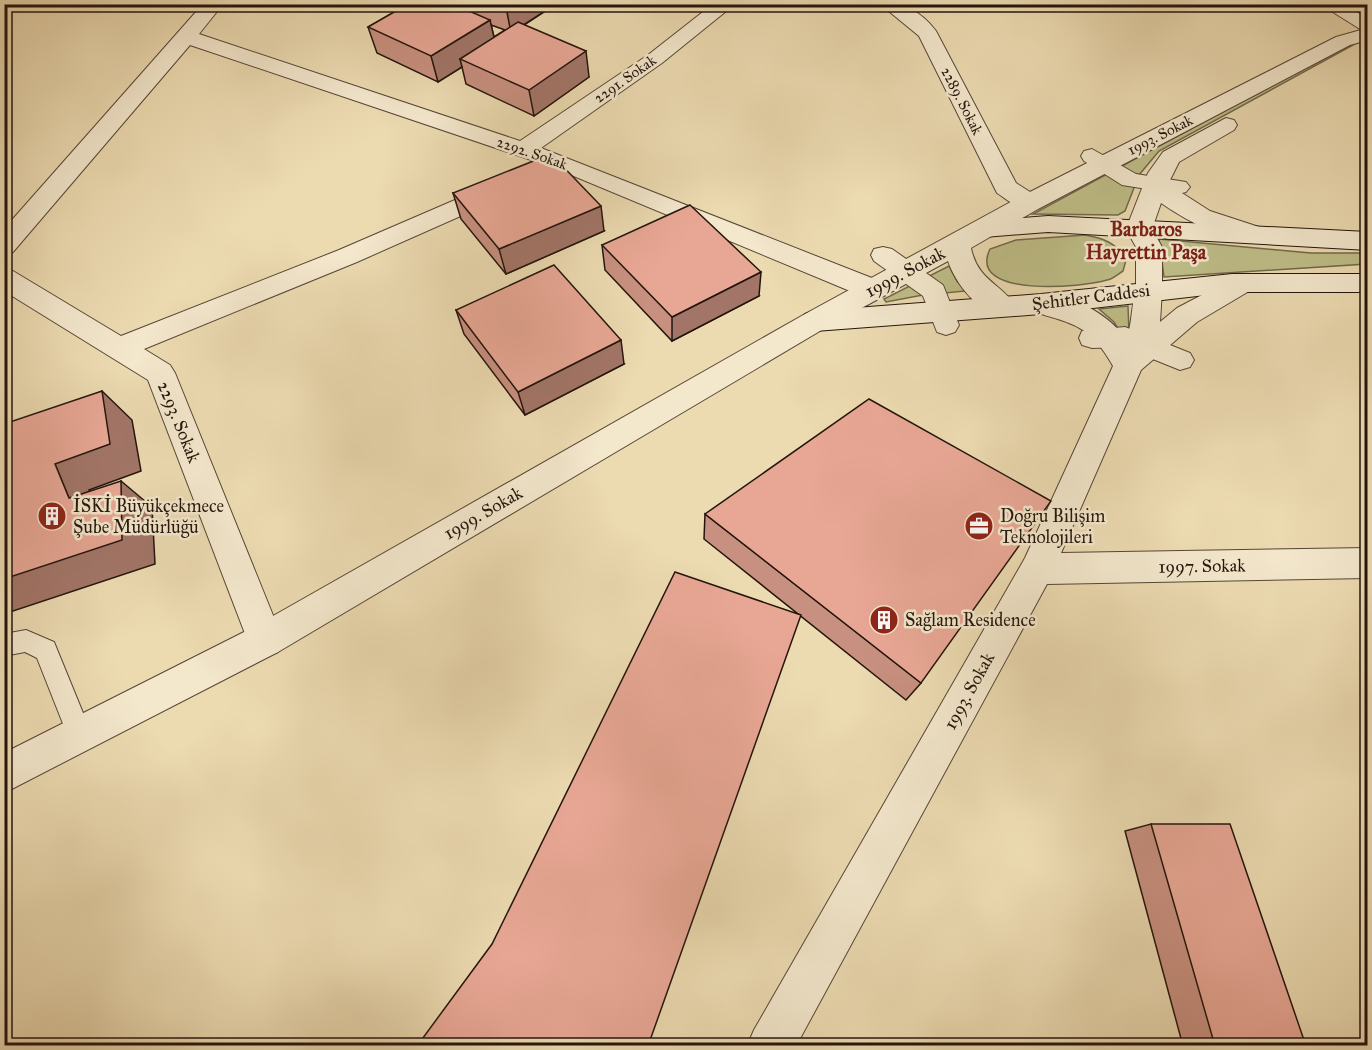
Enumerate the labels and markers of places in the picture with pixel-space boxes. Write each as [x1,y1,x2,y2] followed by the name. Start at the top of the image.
[73,494,224,539] place label: İSKİ Büyükçekmece Şube Müdürlüğü
[36,500,68,532] building icon: İSKİ Büyükçekmece Şube Müdürlüğü
[1000,505,1105,548] place label: Doğru Bilişim Teknolojileri
[963,510,995,542] office icon: Doğru Bilişim Teknolojileri
[868,604,900,636] building icon: Sağlam Residence
[905,609,1036,632] place label: Sağlam Residence

